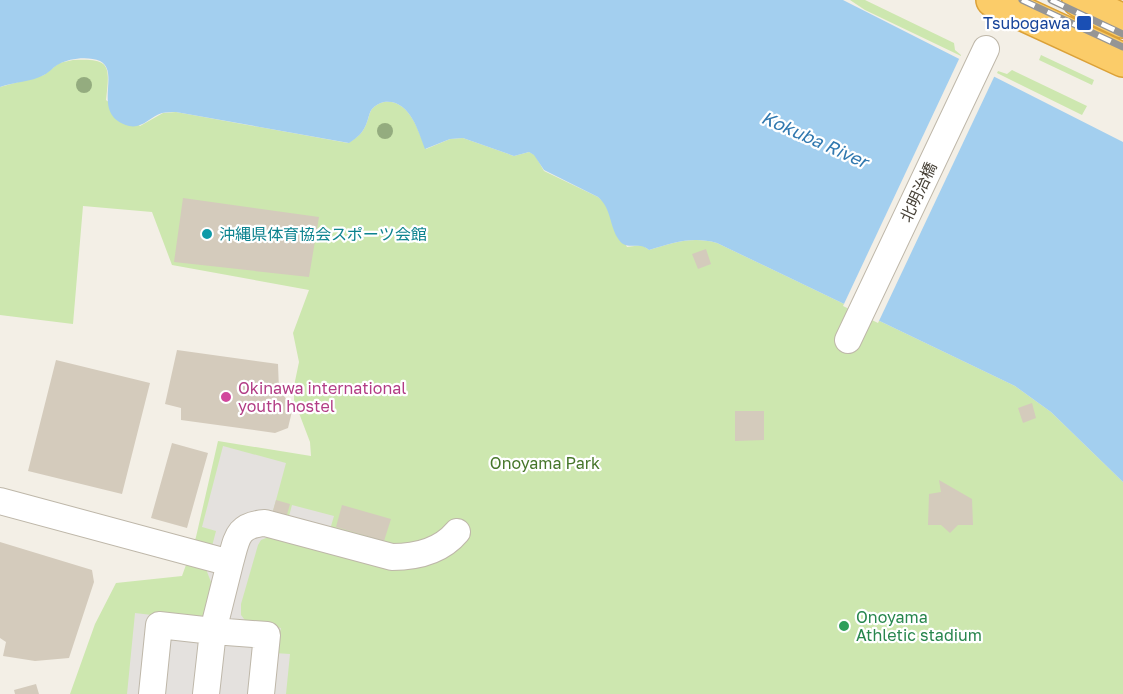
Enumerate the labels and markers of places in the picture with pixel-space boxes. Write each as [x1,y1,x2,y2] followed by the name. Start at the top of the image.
[983,13,1070,33] place label: Tsubogawa
[1075,14,1093,32] marker: Tsubogawa
[219,224,427,244] place label: 沖縄県体育協会スポーツ会館
[200,227,214,241] marker: 沖縄県体育協会スポーツ会館
[238,378,406,416] place label: Okinawa international youth hostel
[219,390,233,404] marker: Okinawa international youth hostel
[856,607,982,645] place label: Onoyama Athletic stadium
[837,619,851,633] marker: Onoyama Athletic stadium

